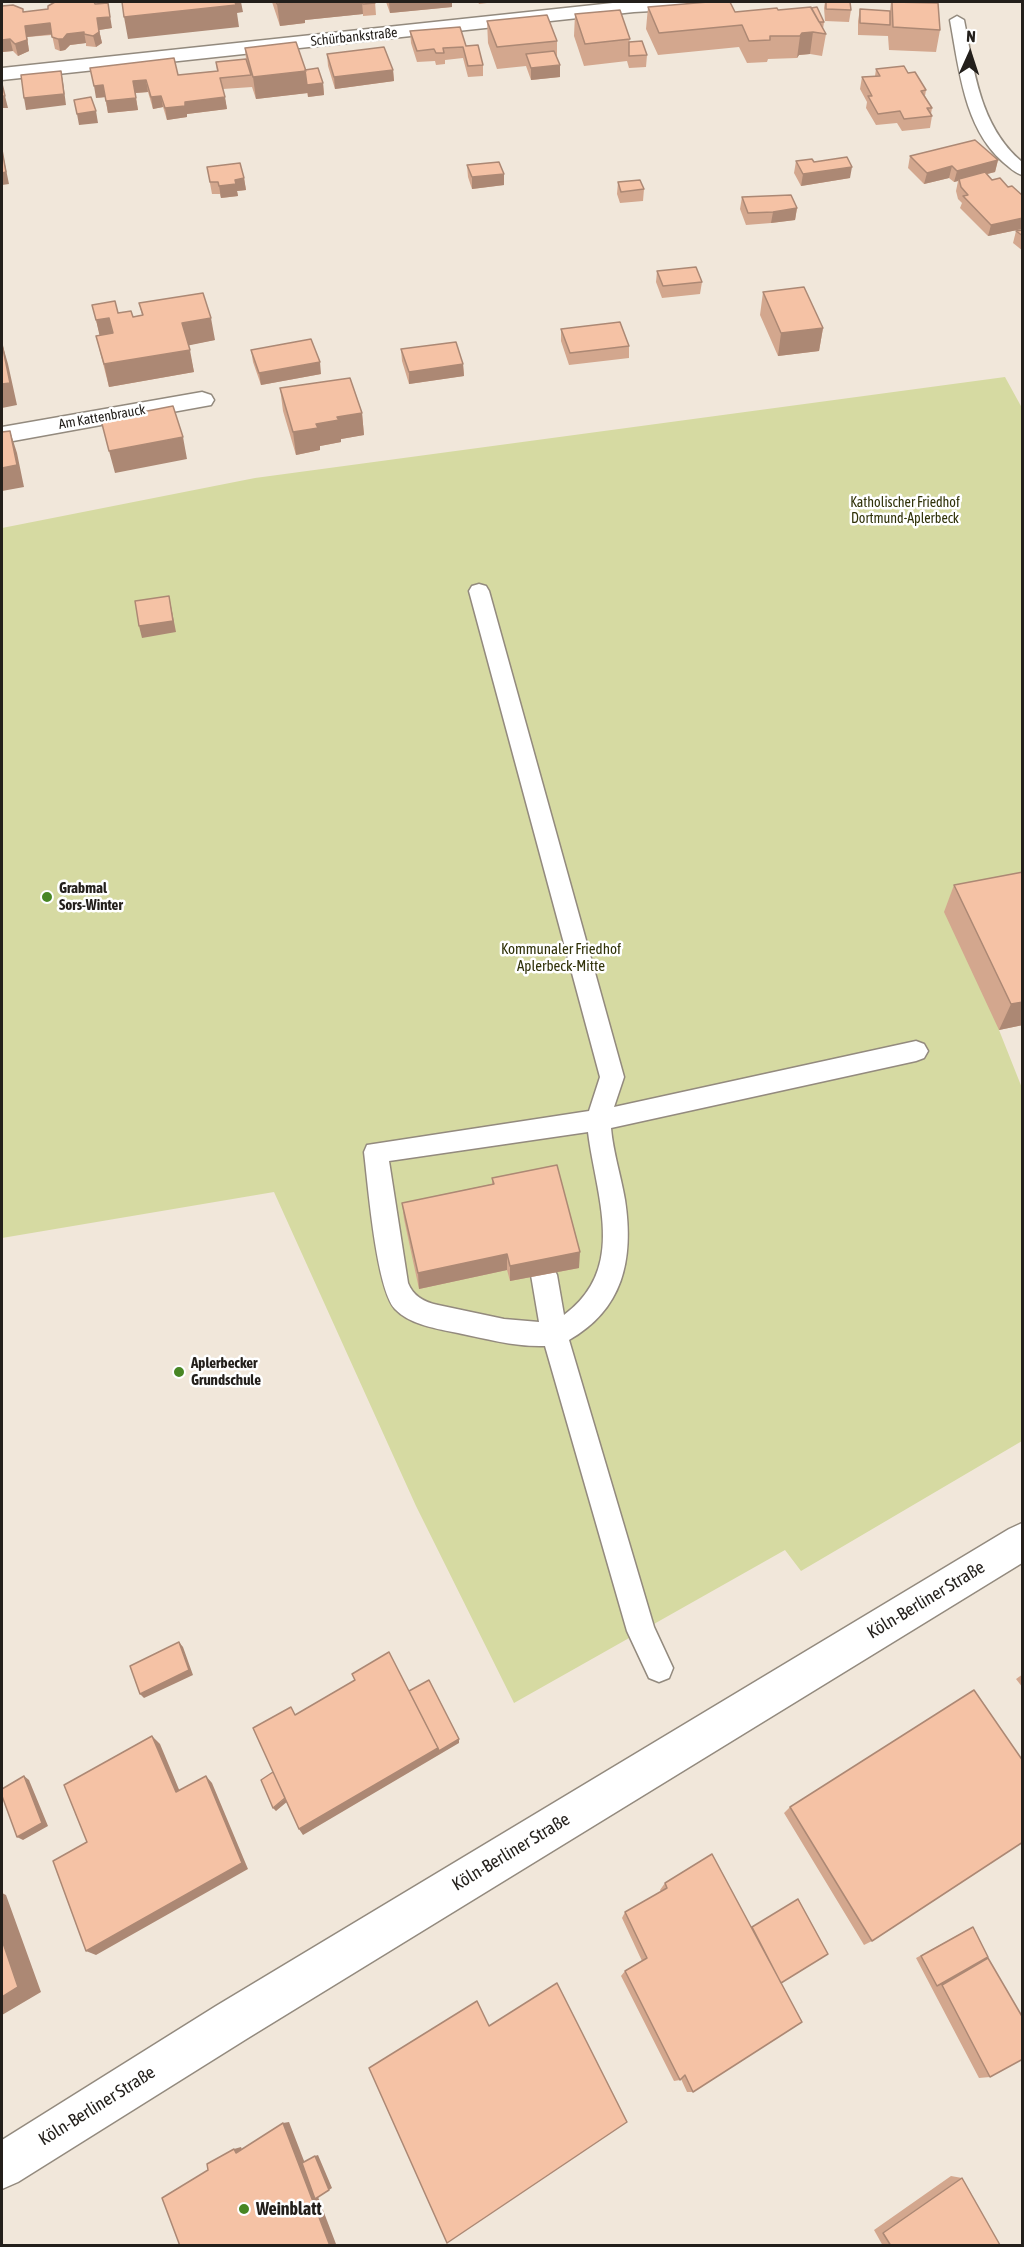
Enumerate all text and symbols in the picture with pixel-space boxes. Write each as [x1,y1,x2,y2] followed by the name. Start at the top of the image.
[310,24,398,50] street label: Schürbankstraße
[940,24,1000,84] north arrow
[966,27,976,45] text: N
[57,401,147,433] street label: Am Kattenbrauck
[850,495,960,528] park label: Katholischer Friedhof Dortmund-Aplerbeck
[59,879,123,914] place label: Grabmal Sors-Winter
[40,890,54,904] marker: Grabmal Sors-Winter
[501,940,621,975] park label: Kommunaler Friedhof Aplerbeck-Mitte
[191,1354,261,1389] place label: Aplerbecker Grundschule
[172,1365,186,1379] marker: Aplerbecker Grundschule
[863,1556,989,1644] street label: Köln-Berliner Straße
[448,1808,574,1896] street label: Köln-Berliner Straße
[35,2062,159,2150] street label: Köln-Berliner Straße
[256,2198,322,2220] place label: Weinblatt
[237,2202,251,2216] marker: Weinblatt

